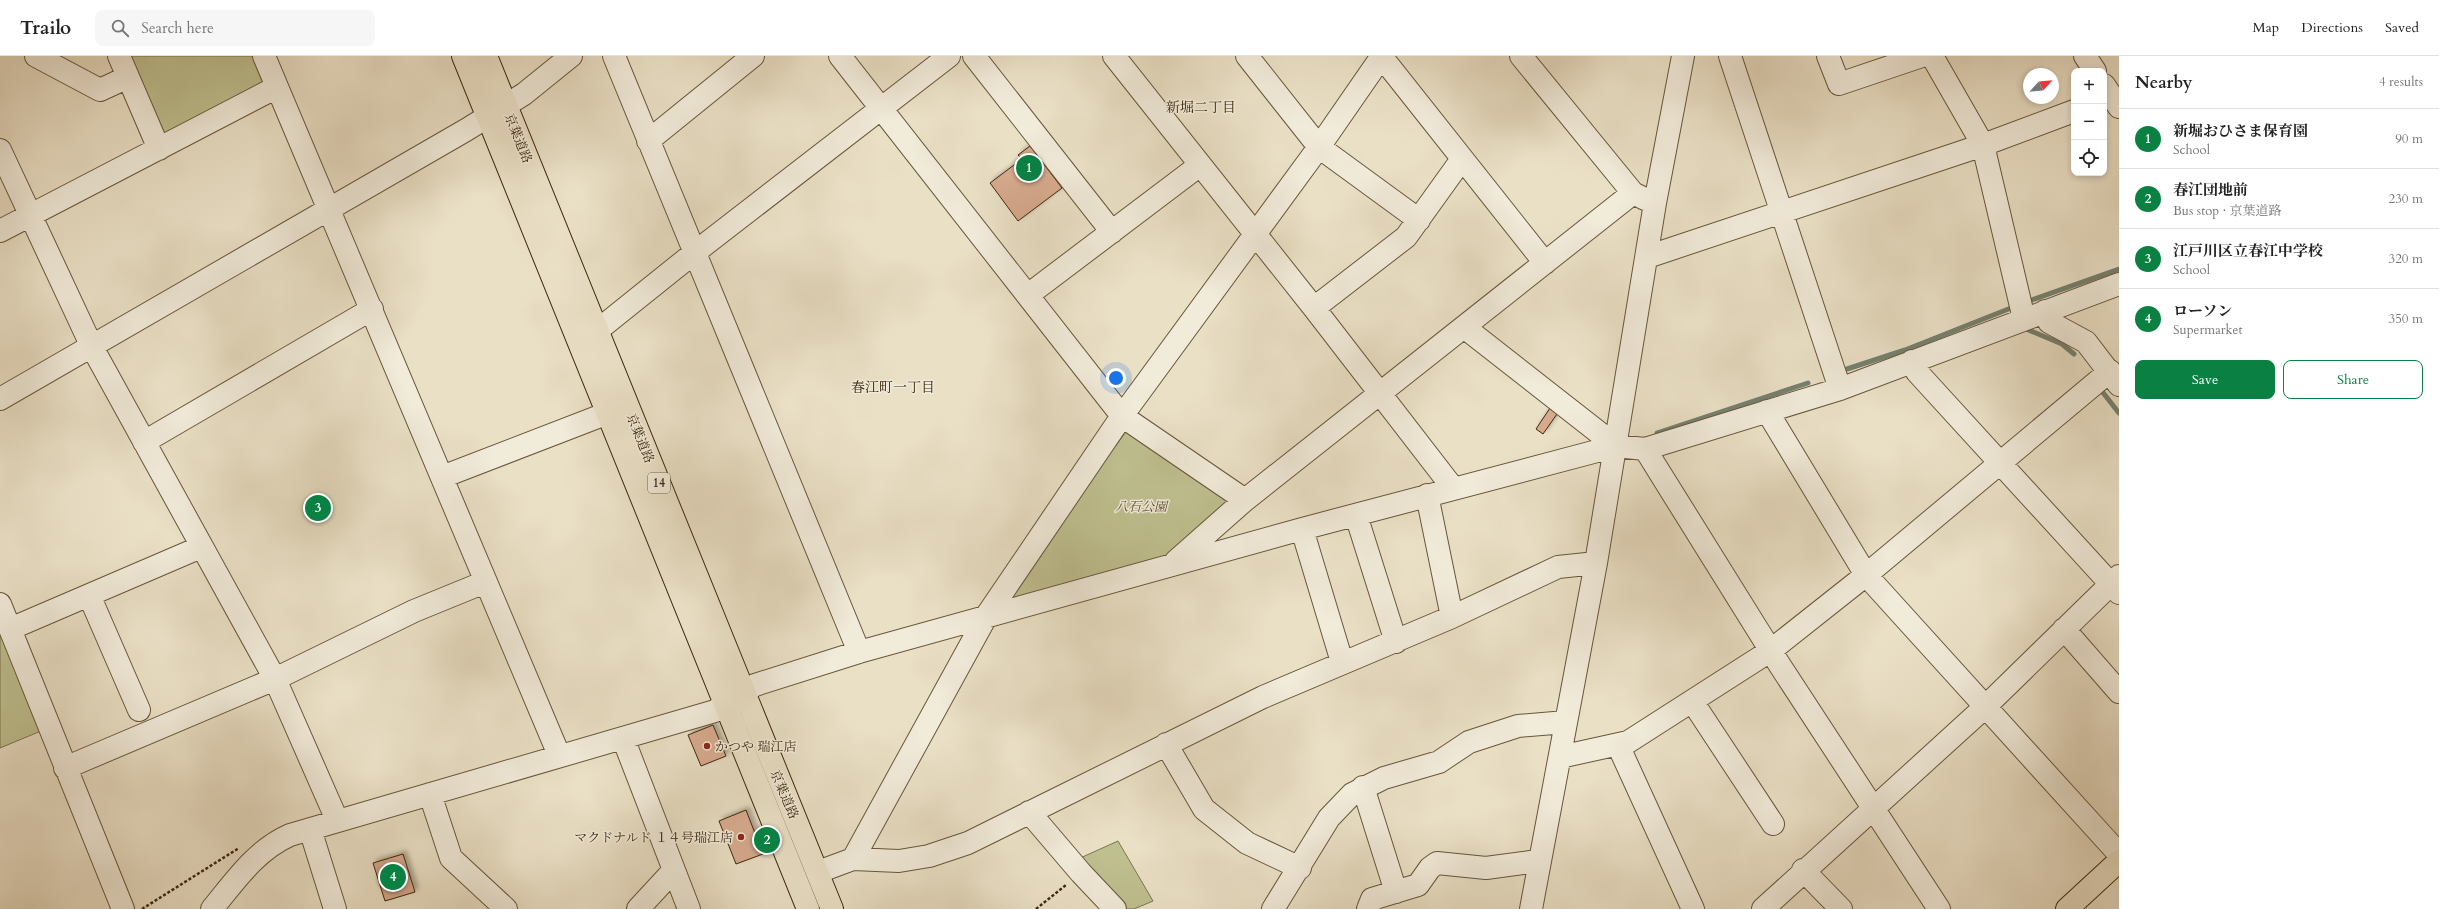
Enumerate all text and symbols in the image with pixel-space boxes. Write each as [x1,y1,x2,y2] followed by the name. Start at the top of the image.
[95,10,375,46] search box
[20,15,71,41] text: Trailo
[109,17,131,39] icon: search
[141,18,214,38] text: Search here
[2253,18,2279,37] text: Map
[2301,18,2363,37] text: Directions
[2385,18,2419,37] text: Saved
[2023,68,2059,104] north arrow
[2071,68,2107,176] map controls
[2071,68,2107,104] button: +
[2135,71,2192,94] text: Nearby
[2379,73,2423,91] text: 4 results
[1166,98,1236,117] district label: 新堀二丁目
[2071,104,2107,140] button: −
[500,111,536,166] street label: 京葉道路
[2173,121,2308,141] text: 新堀おひさま保育園
[2145,130,2151,148] text: 1
[2395,130,2423,148] text: 90 m
[2071,140,2107,176] button: locate
[2173,141,2210,159] text: School
[1016,153,1042,183] pin: 1
[2173,180,2248,200] text: 春江団地前
[2145,190,2151,208] text: 2
[2389,190,2423,208] text: 230 m
[2173,202,2282,220] text: Bus stop · 京葉道路
[2173,241,2323,261] text: 江戸川区立春江中学校
[2145,250,2151,268] text: 3
[2389,250,2423,268] text: 320 m
[2173,261,2210,279] text: School
[2173,301,2232,321] text: ローソン
[2145,310,2151,328] text: 4
[2389,310,2423,328] text: 350 m
[2173,321,2243,339] text: Supermarket
[2135,360,2275,399] button: Save
[2283,360,2423,399] button: Share
[1106,368,1126,388] your location
[851,378,935,397] district label: 春江町一丁目
[622,411,658,466] street label: 京葉道路
[648,473,670,493] road number: 14
[305,493,331,523] pin: 3
[1115,498,1169,516] park label: 八石公園
[715,738,797,756] place label: かつや 瑞江店
[702,741,712,751] marker: かつや 瑞江店
[766,767,803,822] street label: 京葉道路
[754,825,780,855] pin: 2
[574,829,733,847] place label: マクドナルド １４号瑞江店
[736,832,746,842] marker: マクドナルド １４号瑞江店
[380,862,406,892] pin: 4

